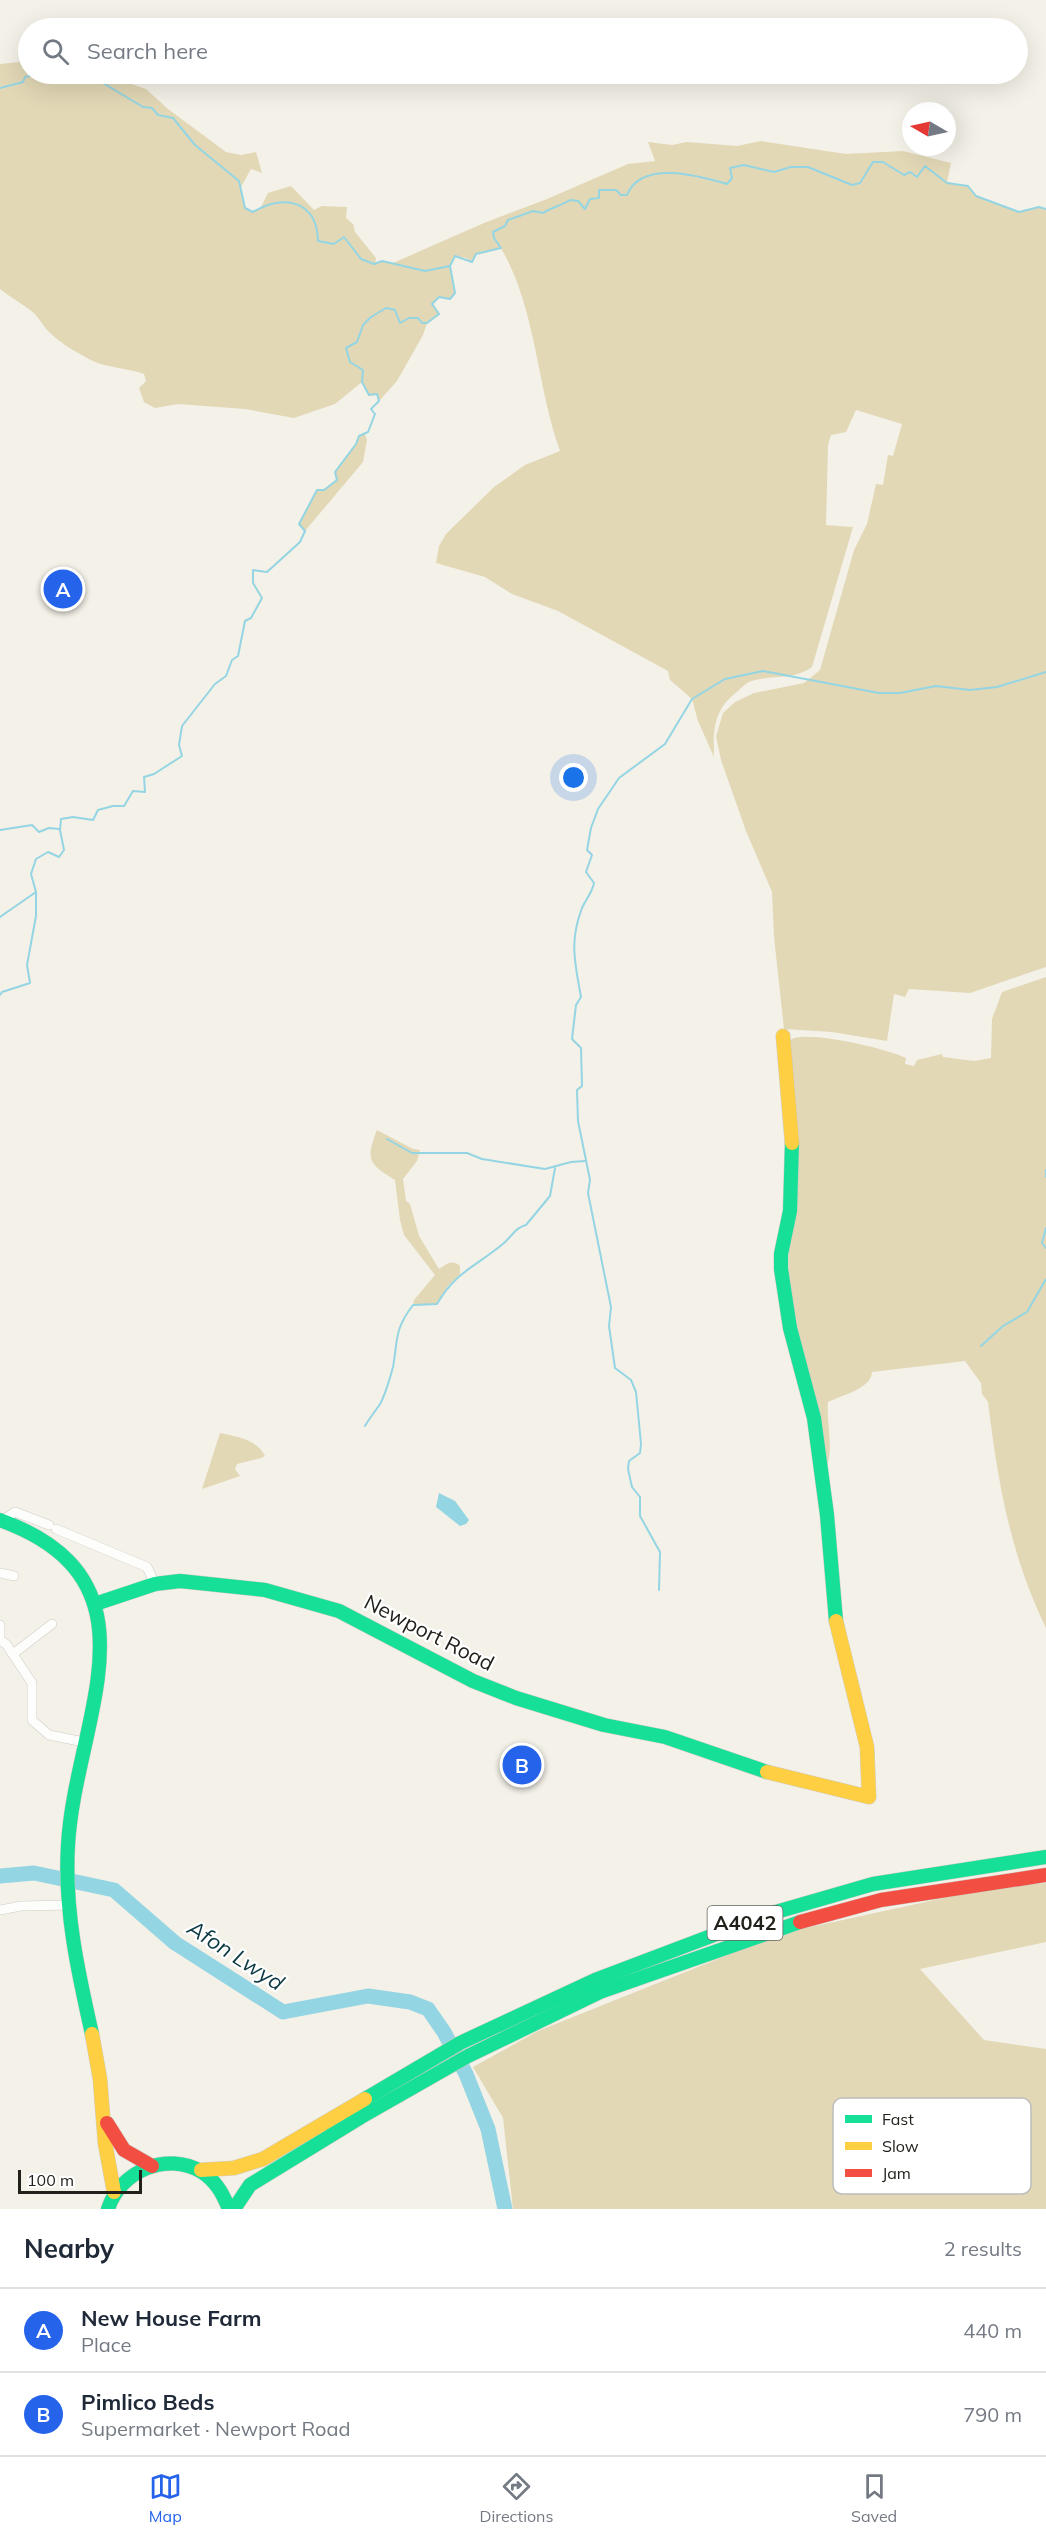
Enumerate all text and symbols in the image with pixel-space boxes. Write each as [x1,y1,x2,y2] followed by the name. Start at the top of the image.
[18,18,1028,84] search box
[39,35,72,68] icon: search
[87,37,208,65] text: Search here
[902,102,956,156] north arrow
[44,566,82,612] pin: A
[559,763,588,792] your location
[360,1588,499,1676] street label: Newport Road
[502,1742,542,1788] pin: B
[708,1906,783,1940] road number: A4042
[182,1913,290,1997] water label: Afon Lwyd
[833,2098,1031,2194] legend
[882,2109,914,2129] text: Fast
[882,2136,919,2156] text: Slow
[882,2163,911,2183] text: Jam
[18,2167,142,2194] scale bar
[27,2170,74,2190] text: 100 m
[24,2232,114,2265] text: Nearby
[944,2236,1022,2261] text: 2 results
[81,2304,261,2332] text: New House Farm
[36,2318,51,2343] text: A
[963,2318,1022,2343] text: 440 m
[81,2332,131,2357] text: Place
[81,2388,214,2416] text: Pimlico Beds
[37,2402,50,2427] text: B
[963,2402,1022,2427] text: 790 m
[81,2416,350,2441] text: Supermarket · Newport Road
[149,2470,182,2526] tab: Map
[479,2470,553,2526] tab: Directions
[851,2470,897,2526] tab: Saved

